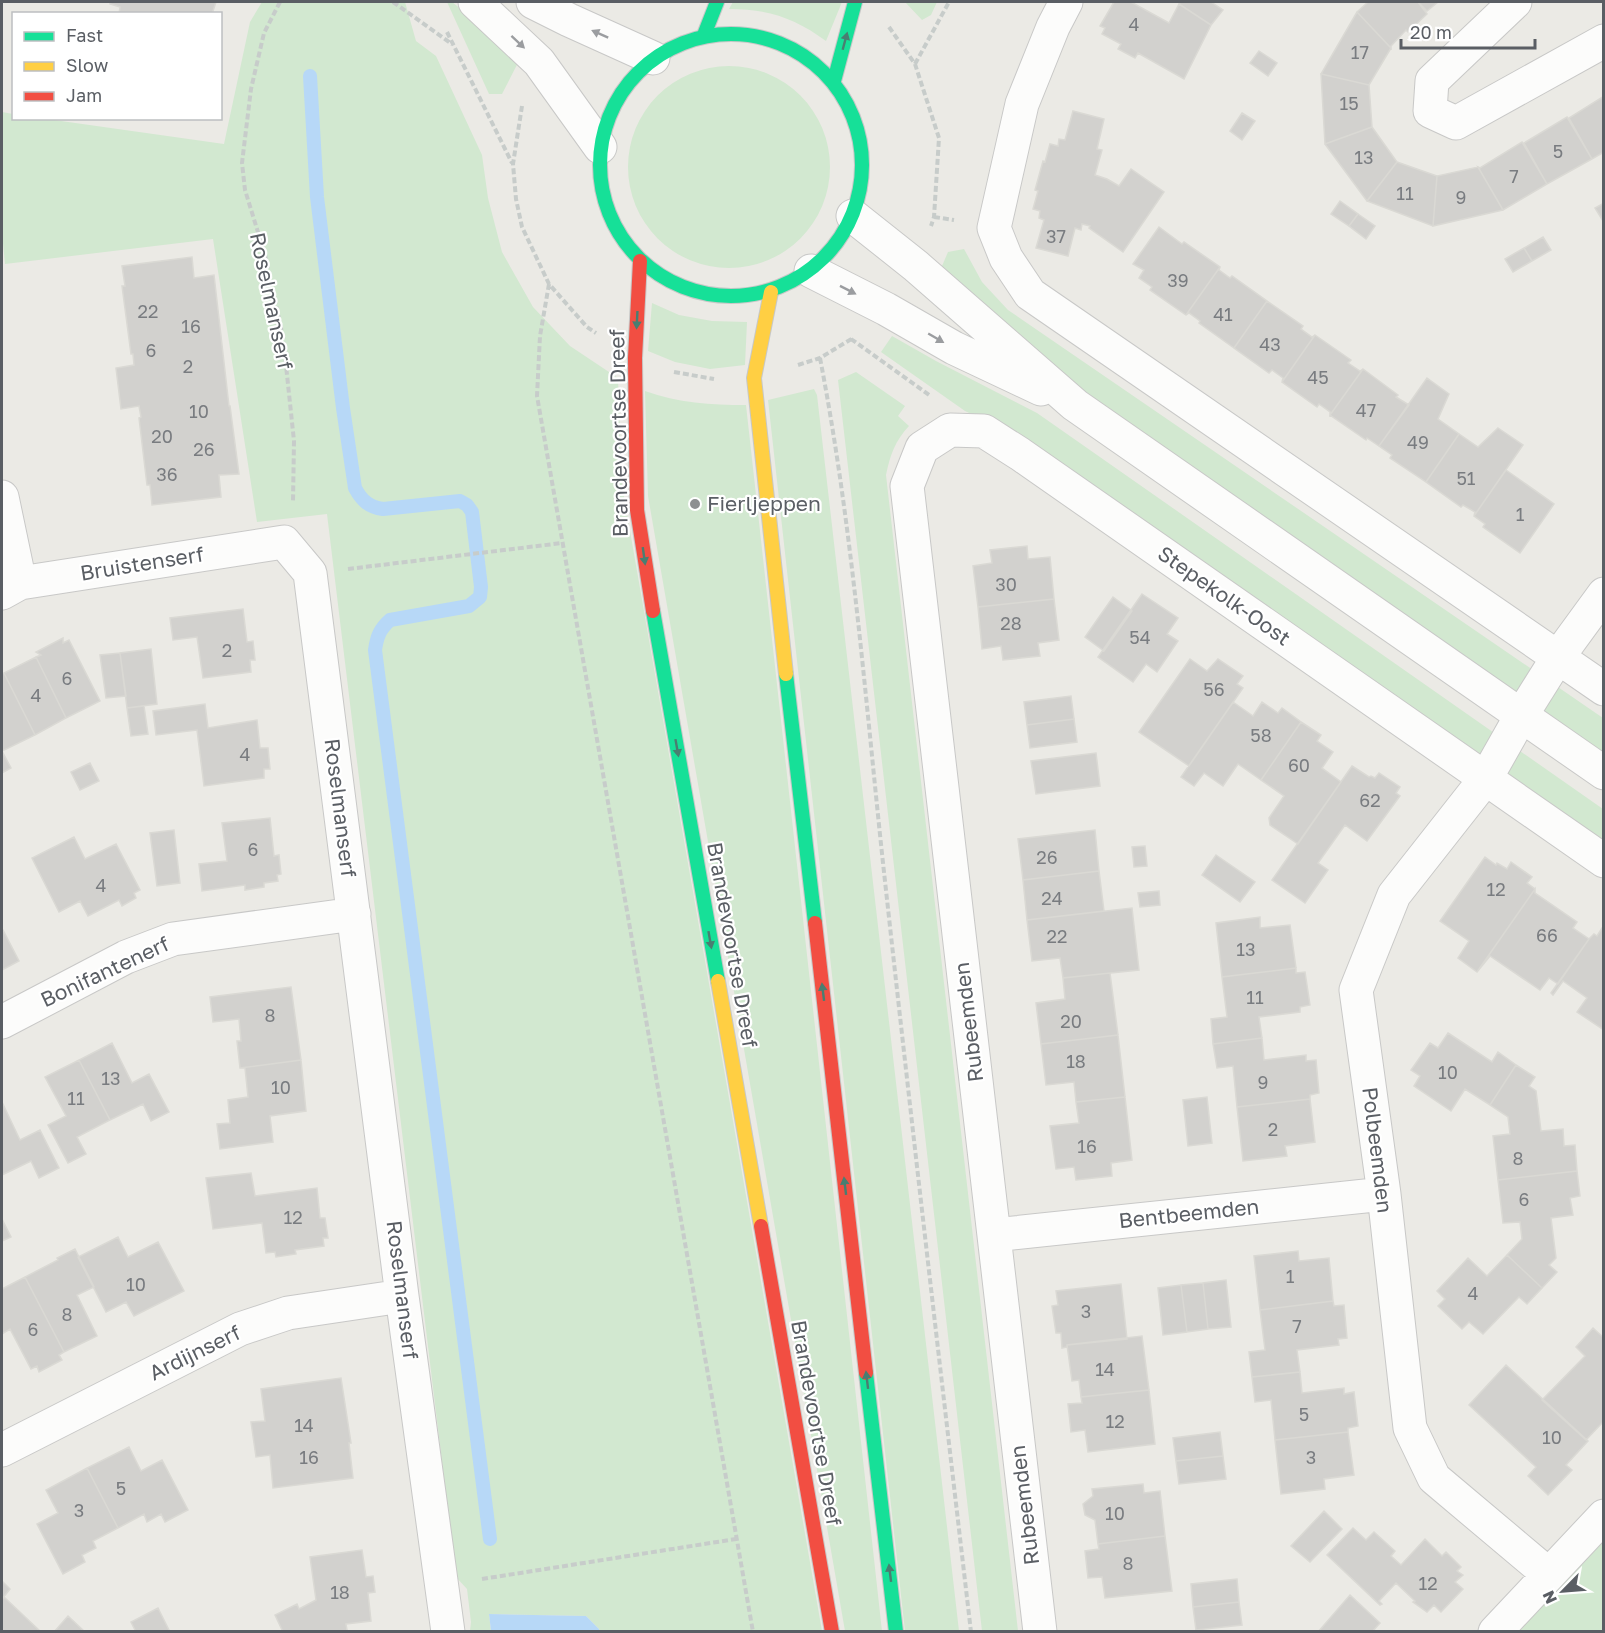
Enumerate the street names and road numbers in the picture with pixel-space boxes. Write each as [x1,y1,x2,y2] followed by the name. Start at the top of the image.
[245,230,299,372] street label: Roselmanserf
[603,328,633,537] street label: Brandevoortse Dreef
[78,540,206,586] street label: Bruistenserf
[1153,540,1296,651] street label: Stepekolk-Oost
[320,737,362,879] street label: Roselmanserf
[702,840,764,1050] street label: Brandevoortse Dreef
[36,930,173,1012] street label: Bonifantenerf
[948,961,988,1083] street label: Rubeemden
[1357,1085,1399,1214] street label: Polbeemden
[1117,1193,1260,1233] street label: Bentbeemden
[382,1219,424,1361] street label: Roselmanserf
[786,1318,848,1528] street label: Brandevoortse Dreef
[144,1319,245,1385] street label: Ardijnserf
[1004,1444,1044,1566] street label: Rubeemden

